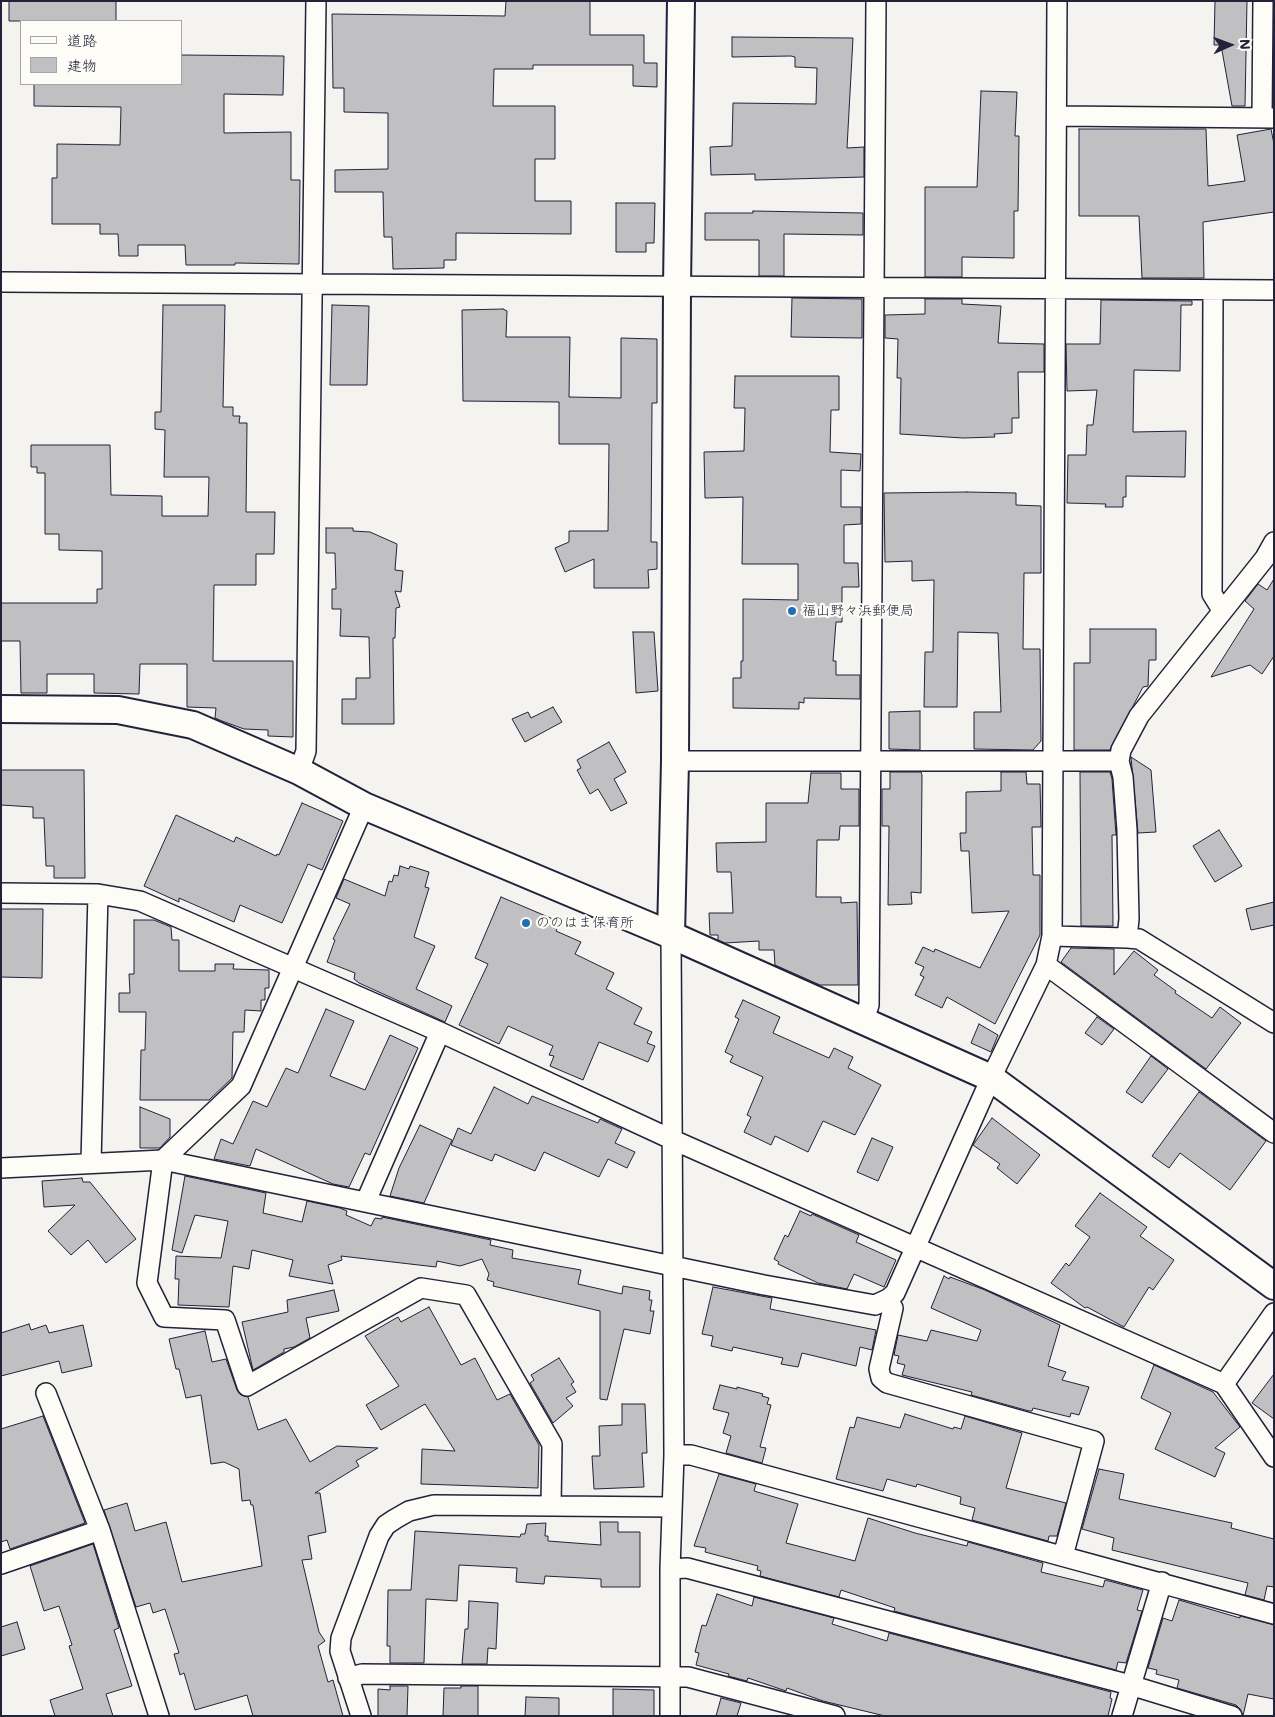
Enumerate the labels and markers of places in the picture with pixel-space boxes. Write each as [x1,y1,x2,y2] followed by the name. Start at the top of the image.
[802,603,914,619] place label: 福山野々浜郵便局
[786,605,798,617] marker: 福山野々浜郵便局
[536,915,634,931] place label: ののはま保育所
[520,917,532,929] marker: ののはま保育所

